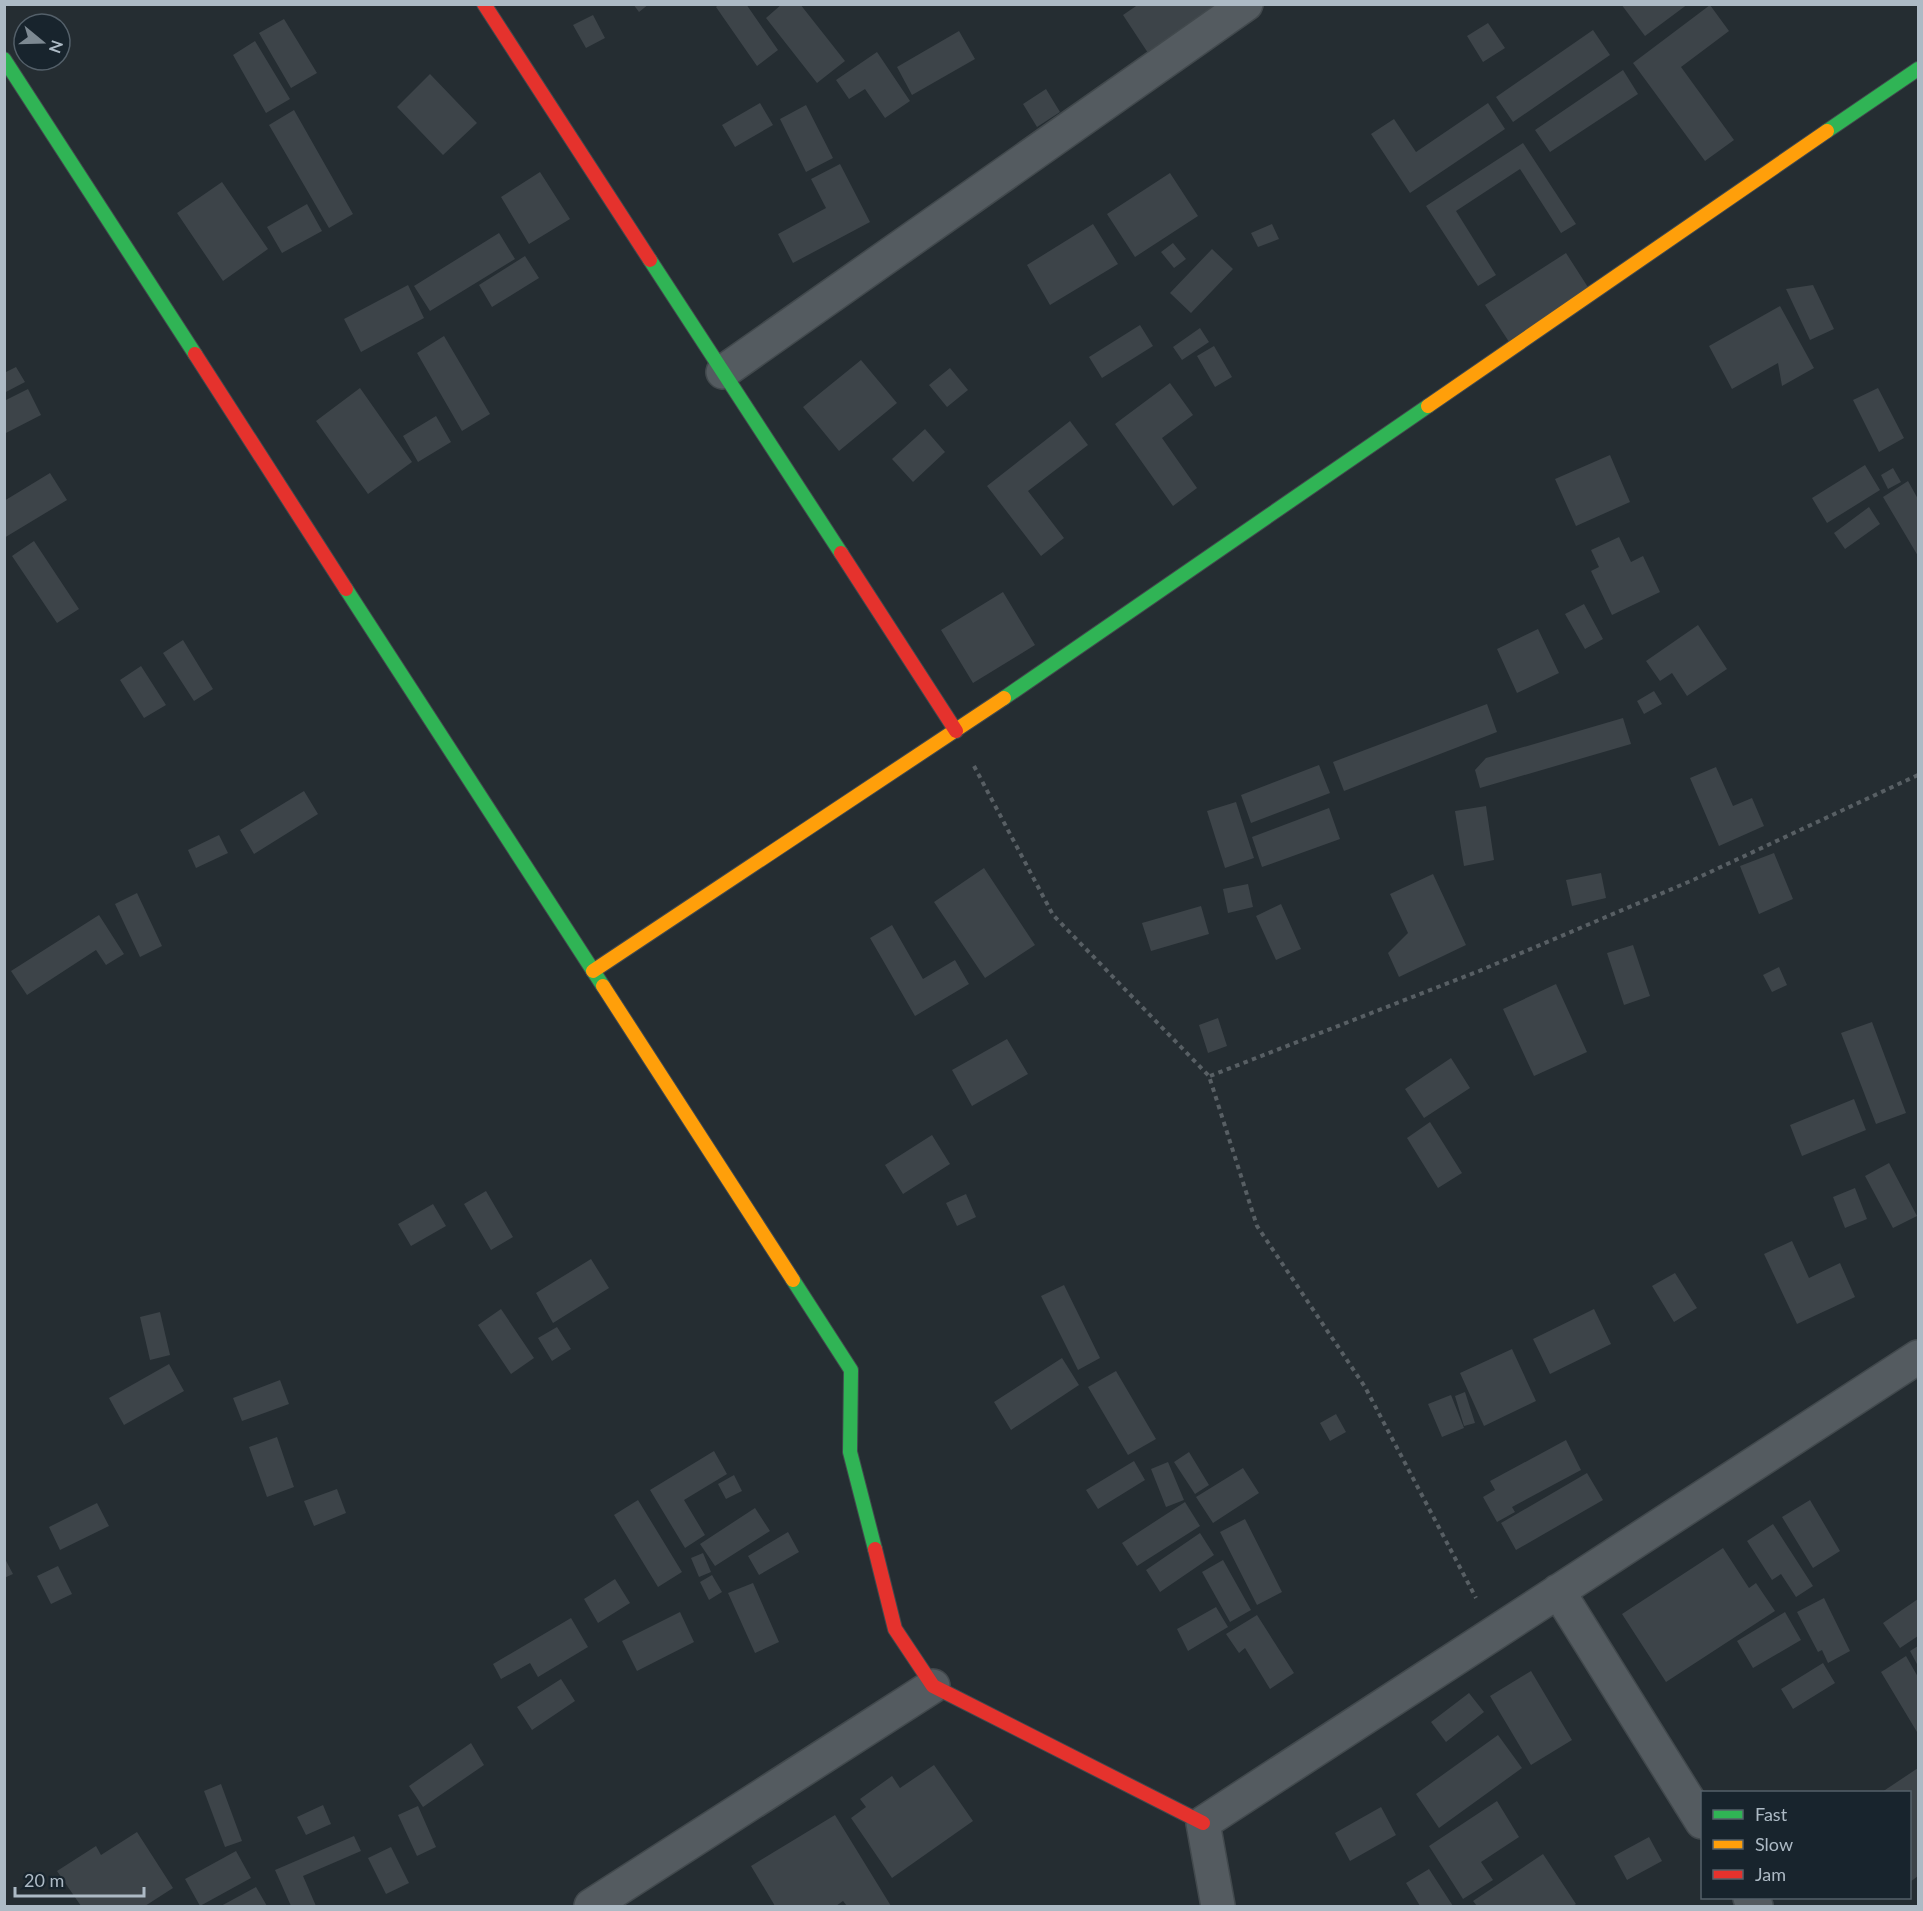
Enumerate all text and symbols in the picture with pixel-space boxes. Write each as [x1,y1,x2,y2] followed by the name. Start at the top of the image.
[12,12,72,72] north arrow
[46,38,68,56] text: N
[1701,1791,1911,1899] legend
[1755,1803,1788,1825] text: Fast
[1755,1833,1793,1855] text: Slow
[15,1860,144,1898] scale bar
[1755,1863,1786,1885] text: Jam
[24,1869,64,1891] text: 20 m

